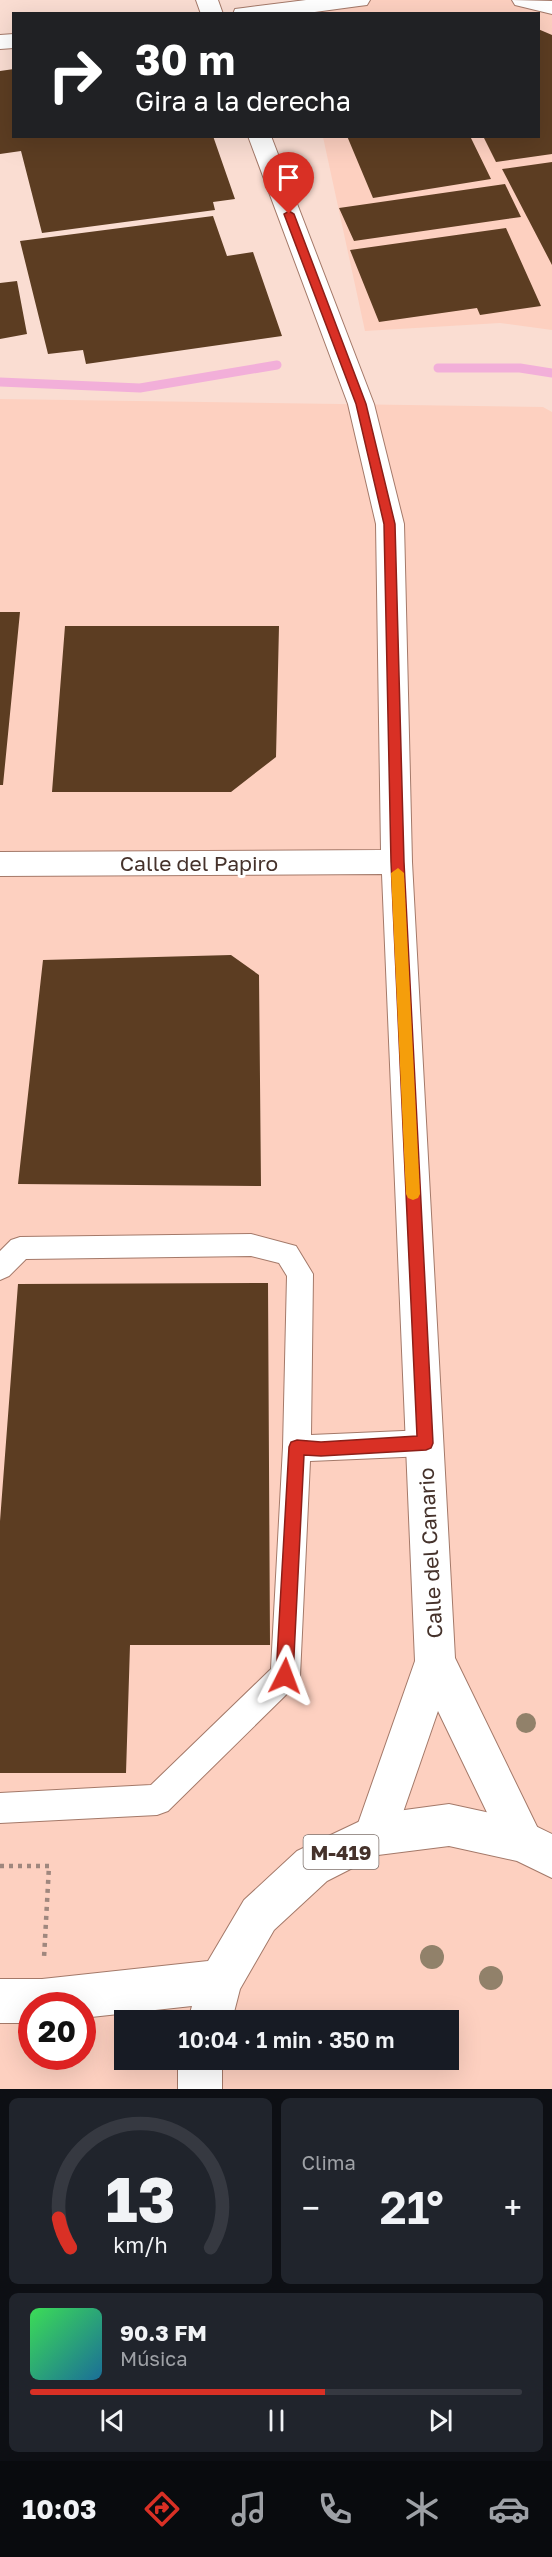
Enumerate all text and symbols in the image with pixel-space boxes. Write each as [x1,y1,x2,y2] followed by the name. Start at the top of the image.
[135,34,235,84] text: 30 m
[36,36,114,114] icon: right
[135,85,351,117] text: Gira a la derecha
[263,152,314,214] pin
[272,161,305,194] icon: arrive
[120,850,278,876] street label: Calle del Papiro
[413,1467,447,1639] street label: Calle del Canario
[253,1644,317,1708] position arrow
[304,1835,378,1869] road number: M-419
[18,1992,96,2070] speed limit sign: 20
[179,2026,394,2053] text: 10:04 · 1 min · 350 m
[302,2150,356,2174] text: Clima
[105,2161,175,2236] text: 13
[380,2180,444,2234] text: 21°
[302,2188,320,2227] text: −
[504,2188,522,2227] text: +
[113,2232,168,2258] text: km/h
[120,2319,207,2346] text: 90.3 FM
[120,2346,187,2370] text: Música
[96,2404,129,2437] icon: previous
[260,2404,293,2437] icon: pause
[424,2404,457,2437] icon: next
[141,2488,183,2530] icon: directions
[228,2488,270,2530] icon: music
[314,2488,356,2530] icon: phone
[401,2488,443,2530] icon: climate
[488,2488,530,2530] icon: car
[22,2493,96,2525] text: 10:03

